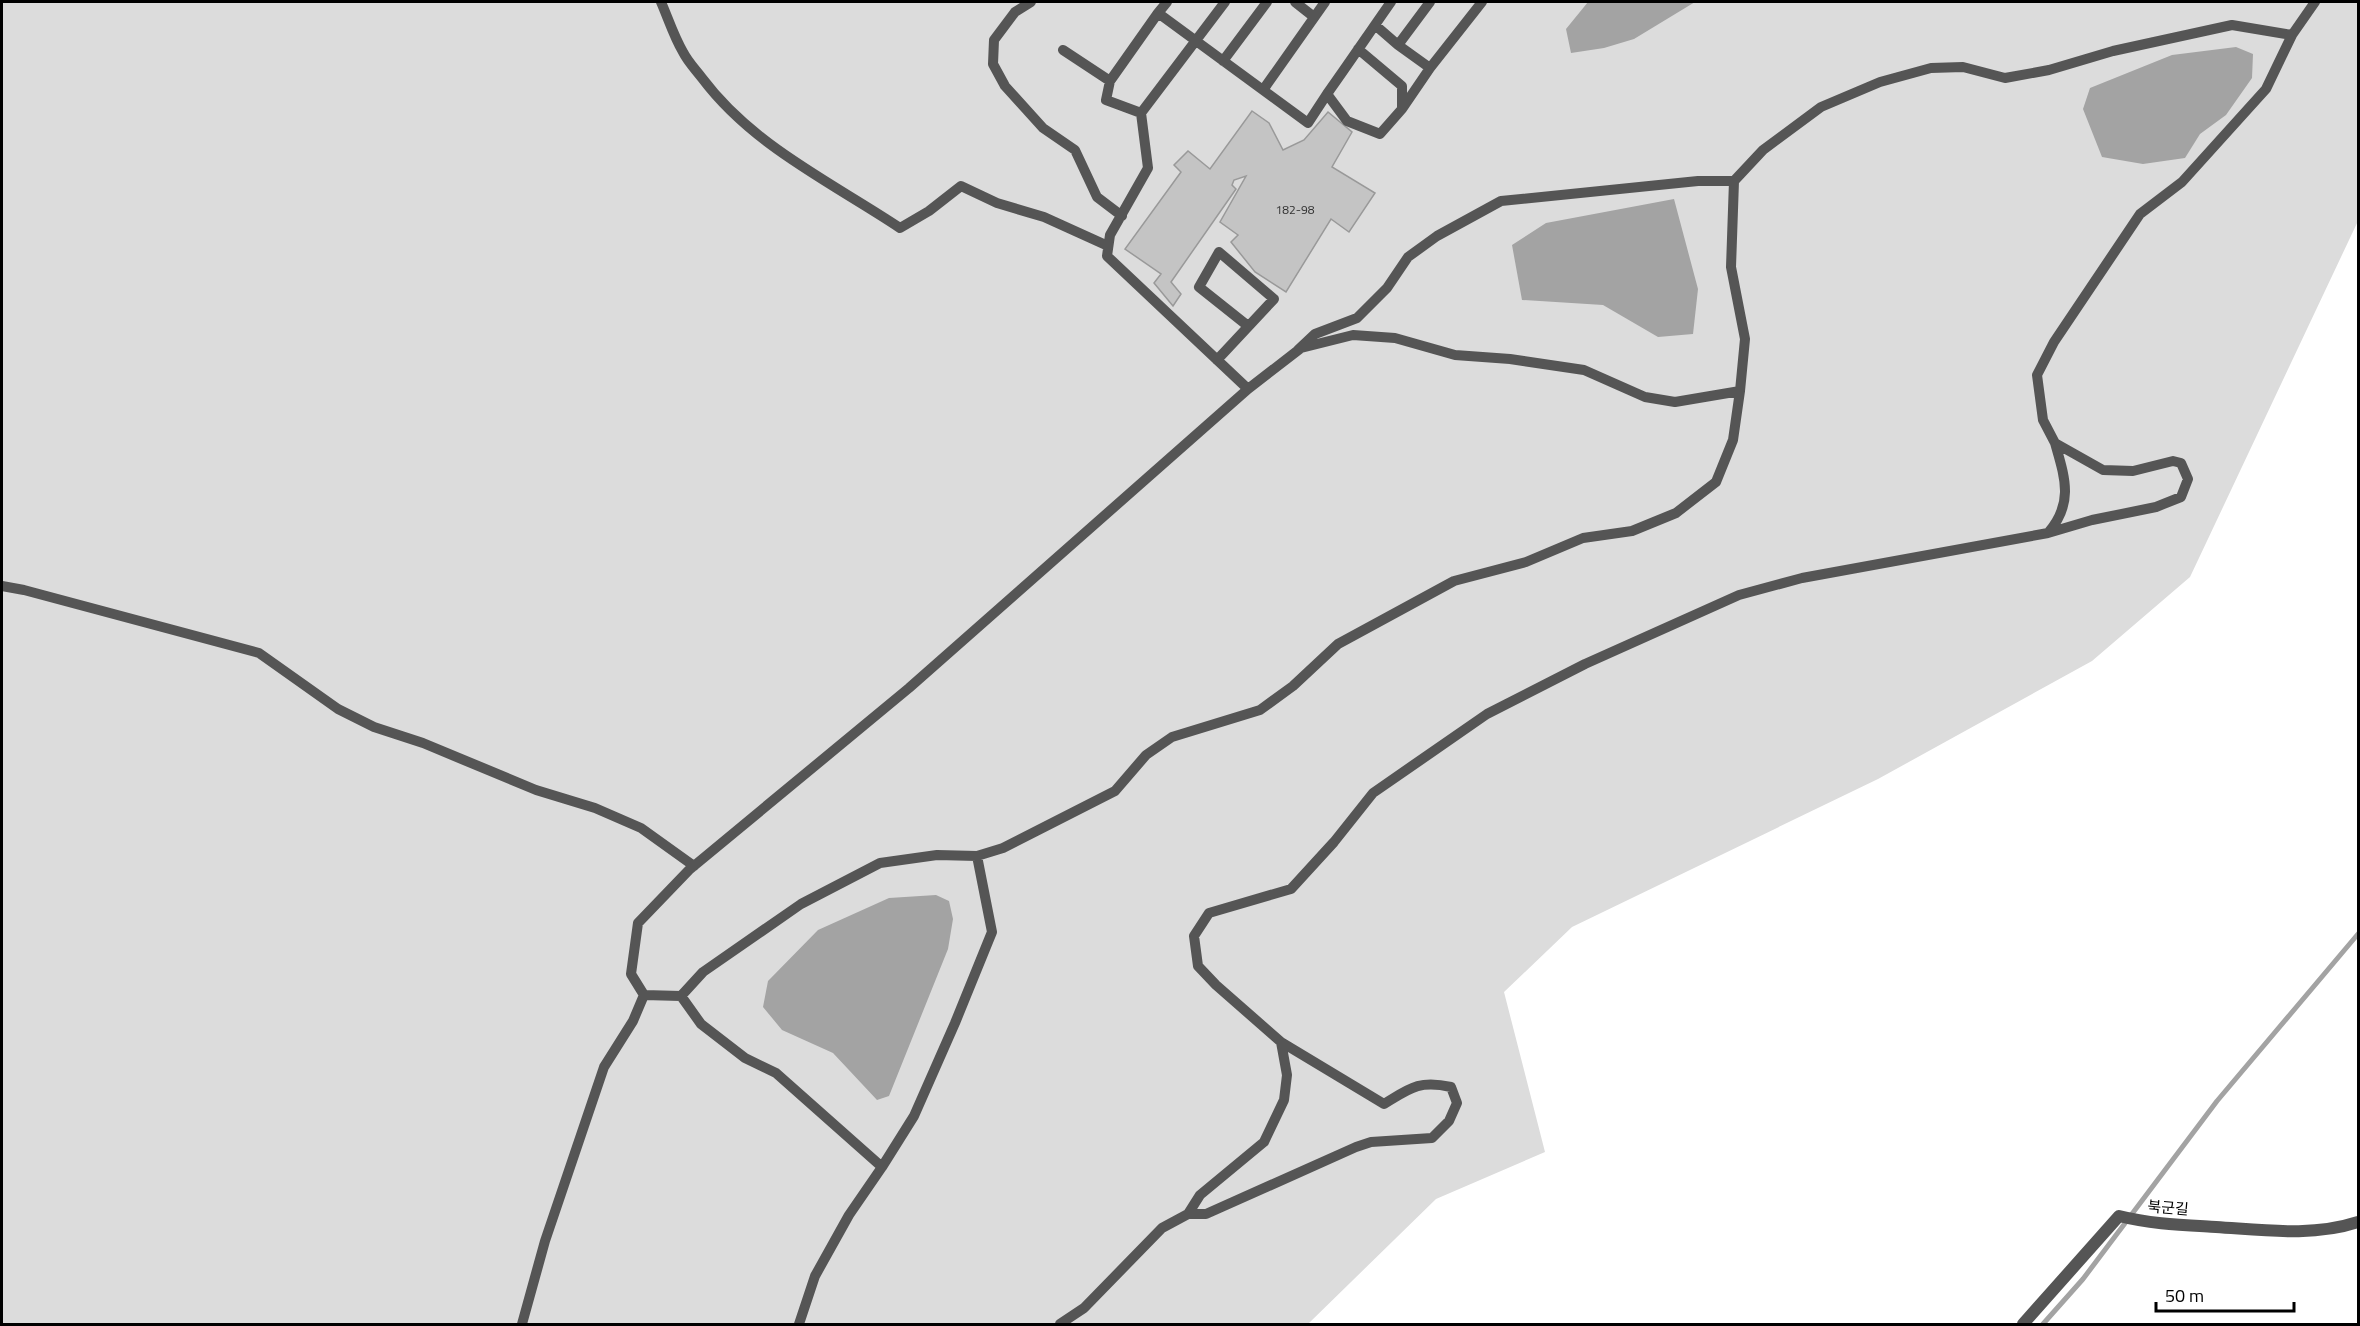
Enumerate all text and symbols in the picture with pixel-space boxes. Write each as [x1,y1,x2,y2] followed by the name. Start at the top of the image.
[1276,200,1315,219] house number: 182-98
[2146,1194,2190,1221] street label: 북군길
[2156,1275,2294,1313] scale bar
[2165,1282,2204,1309] text: 50 m

